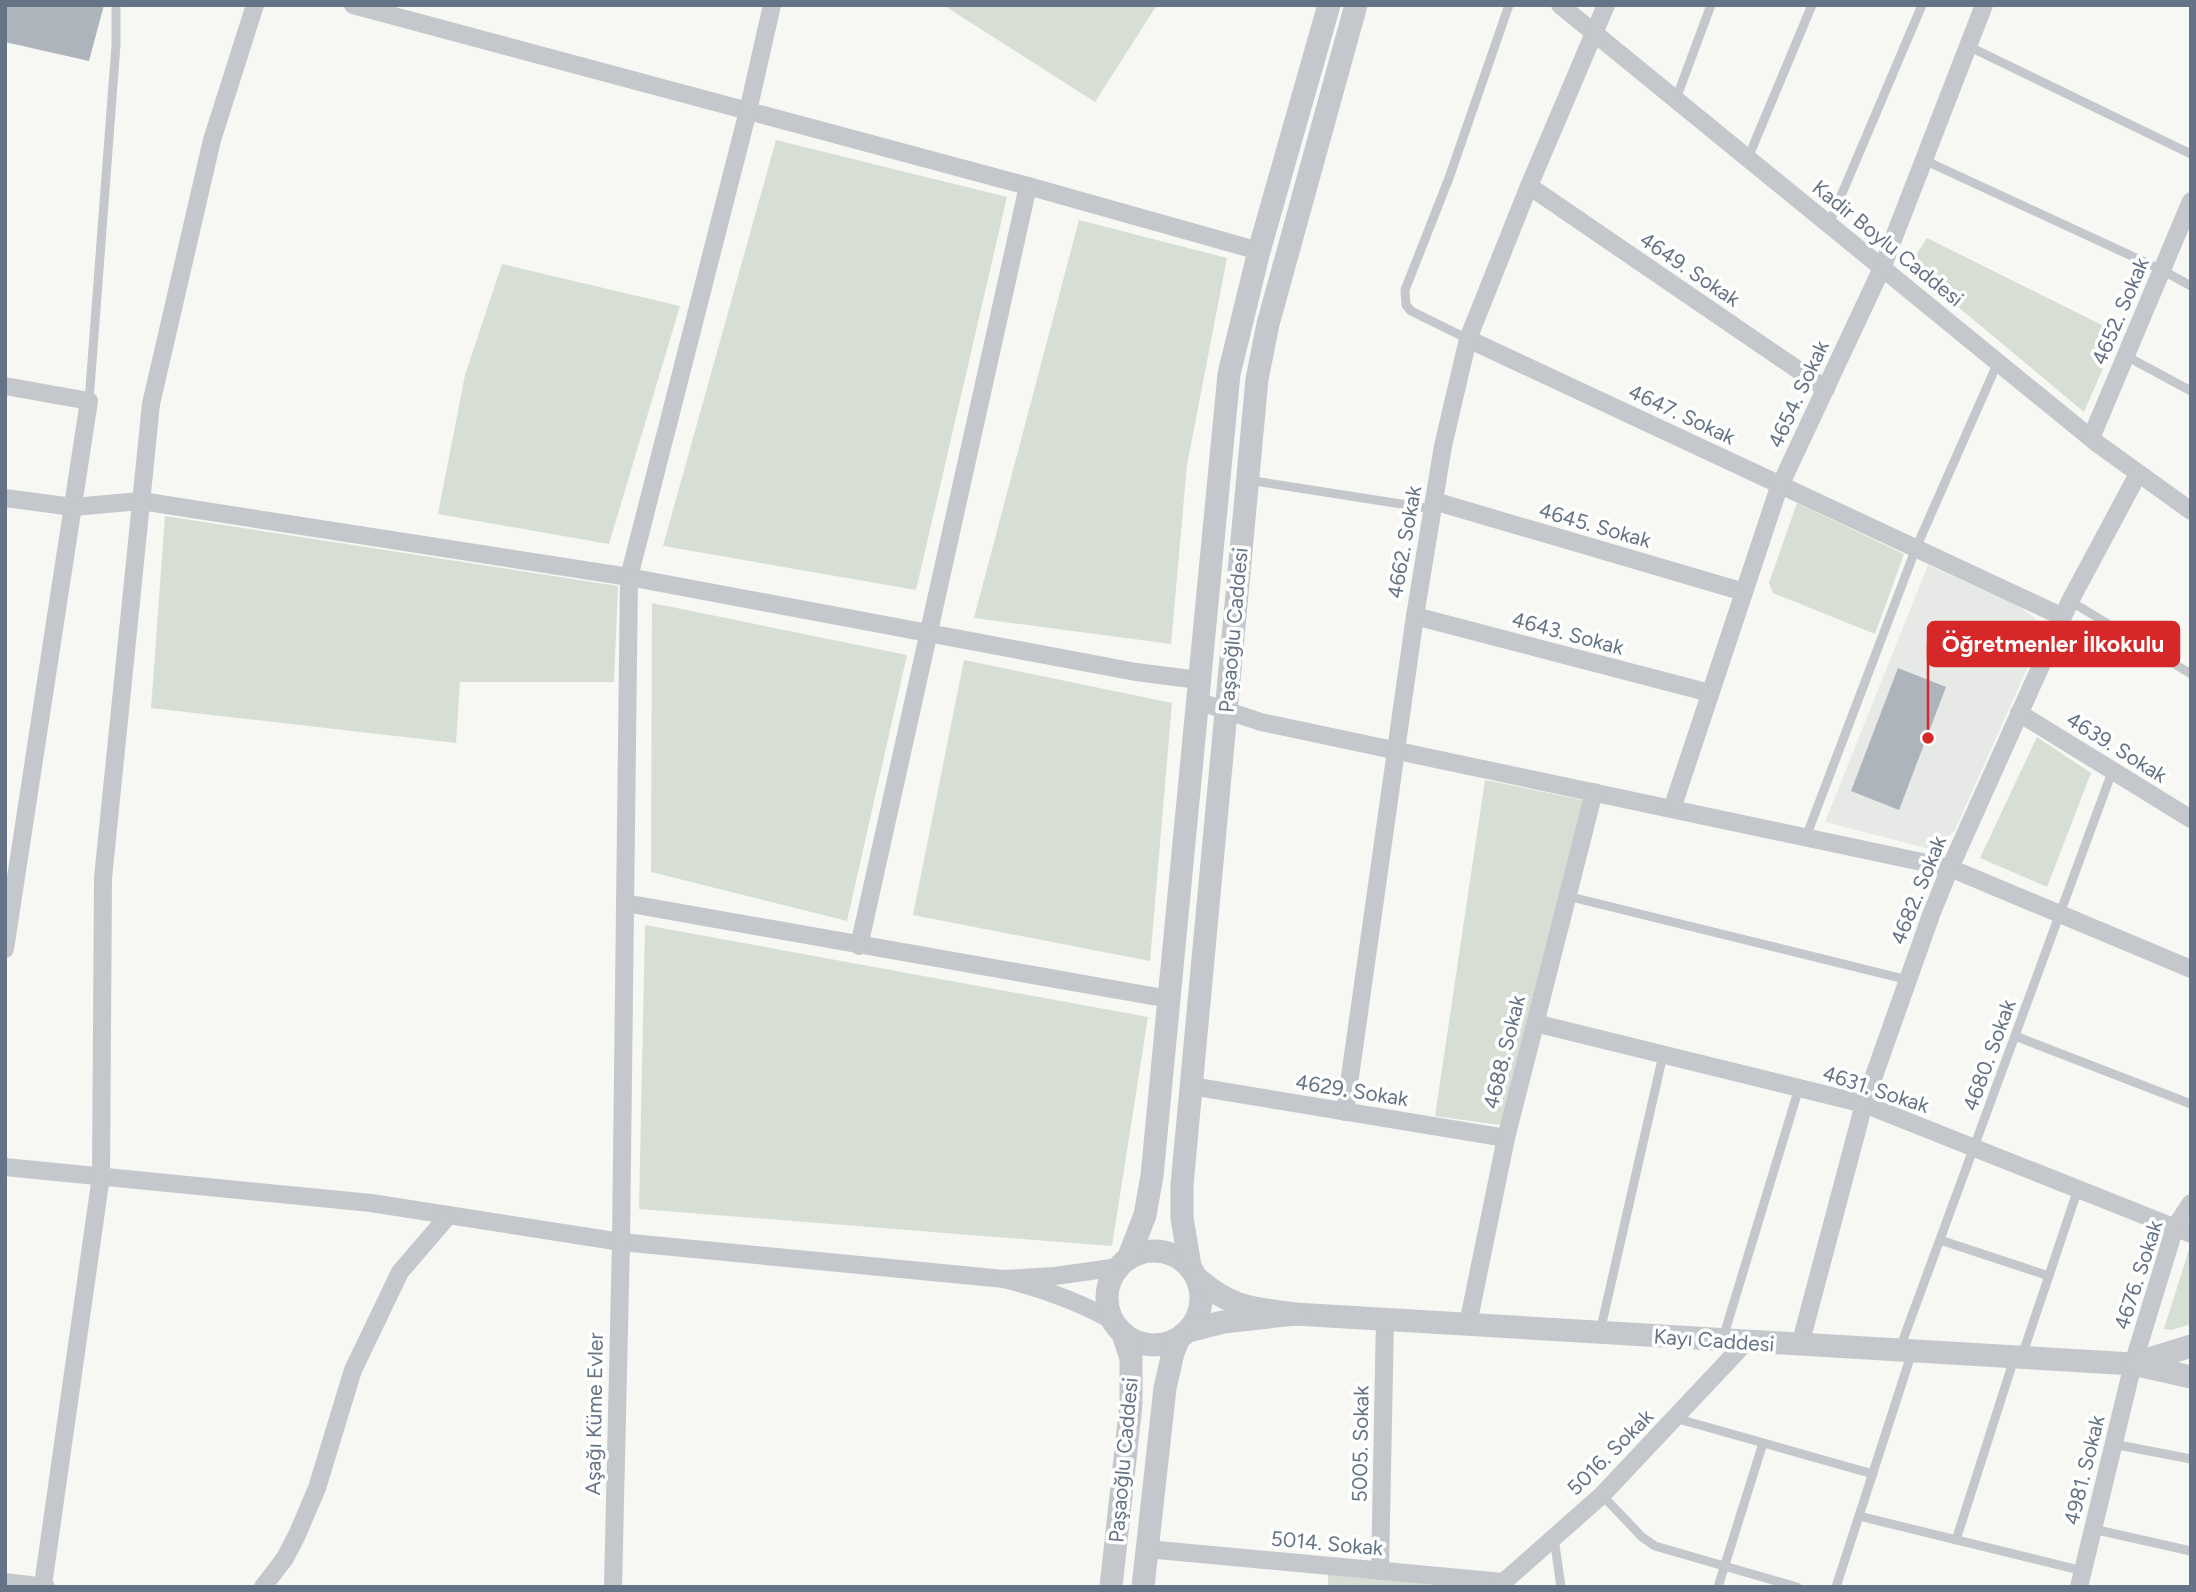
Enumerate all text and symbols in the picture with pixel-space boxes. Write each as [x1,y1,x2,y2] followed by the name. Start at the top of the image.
[1808,175,1968,311] street label: Kadir Boylu Caddesi
[1635,226,1745,312] street label: 4649. Sokak
[2086,253,2154,368] street label: 4652. Sokak
[1762,336,1834,452] street label: 4654. Sokak
[1625,378,1740,450] street label: 4647. Sokak
[1382,483,1426,600] street label: 4662. Sokak
[1536,497,1655,553] street label: 4645. Sokak
[1213,546,1253,714] street label: Paşaoğlu Caddesi
[1509,606,1628,660] street label: 4643. Sokak
[1928,622,2179,666] callout: Öğretmenler İlkokulu
[1942,630,2164,658] text: Öğretmenler İlkokulu
[2062,706,2173,788] street label: 4639. Sokak
[1885,831,1951,948] street label: 4682. Sokak
[1478,992,1530,1111] street label: 4688. Sokak
[1957,995,2021,1114] street label: 4680. Sokak
[1820,1060,1933,1118] street label: 4631. Sokak
[1294,1069,1411,1111] street label: 4629. Sokak
[2109,1216,2168,1333] street label: 4676. Sokak
[1653,1323,1775,1357] street label: Kayı Caddesi
[580,1332,608,1496] street label: Aşağı Küme Evler
[1103,1376,1143,1544] street label: Paşaoğlu Caddesi
[1346,1385,1374,1502] street label: 5005. Sokak
[1562,1403,1659,1500] street label: 5016. Sokak
[2058,1412,2110,1527] street label: 4981. Sokak
[1270,1526,1385,1560] street label: 5014. Sokak

